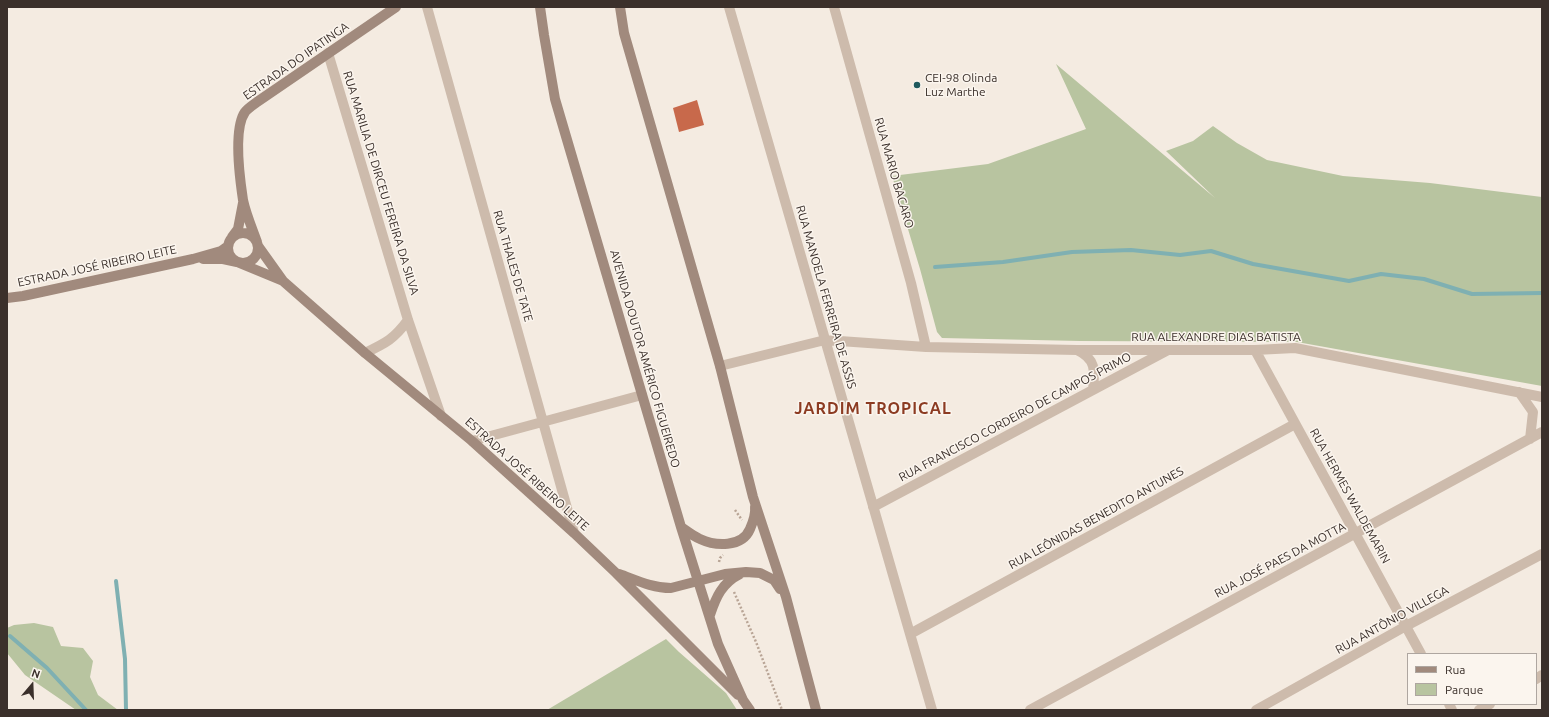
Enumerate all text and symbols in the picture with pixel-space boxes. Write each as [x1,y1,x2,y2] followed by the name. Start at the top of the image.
[240,19,352,103] street label: ESTRADA DO IPATINGA
[340,69,422,297] street label: RUA MARILIA DE DIRCEU FEREIRA DA SILVA
[925,71,997,99] place label: CEI-98 Olinda Luz Marthe
[912,80,922,90] marker: CEI-98 Olinda Luz Marthe
[871,116,917,230] street label: RUA MARIO BACARO
[793,204,859,390] street label: RUA MANOELA FERREIRA DE ASSIS
[490,209,536,323] street label: RUA THALES DE TATE
[16,242,178,290] street label: ESTRADA JOSÉ RIBEIRO LEITE
[607,248,683,470] street label: AVENIDA DOUTOR AMÉRICO FIGUEIREDO
[1131,330,1301,344] street label: RUA ALEXANDRE DIAS BATISTA
[896,349,1134,485] street label: RUA FRANCISCO CORDEIRO DE CAMPOS PRIMO
[794,399,952,419] district label: JARDIM TROPICAL
[462,414,592,534] street label: ESTRADA JOSÉ RIBEIRO LEITE
[1307,426,1393,566] street label: RUA HERMES WALDEMARIN
[1006,464,1186,572] street label: RUA LEÔNIDAS BENEDITO ANTUNES
[1212,519,1348,601] street label: RUA JOSÉ PAES DA MOTTA
[1333,583,1451,657] street label: RUA ANTÔNIO VILLEGA
[1407,653,1537,705] legend
[1445,663,1466,676] text: Rua
[12,665,52,705] north arrow
[30,667,42,681] text: N
[1445,683,1483,696] text: Parque

